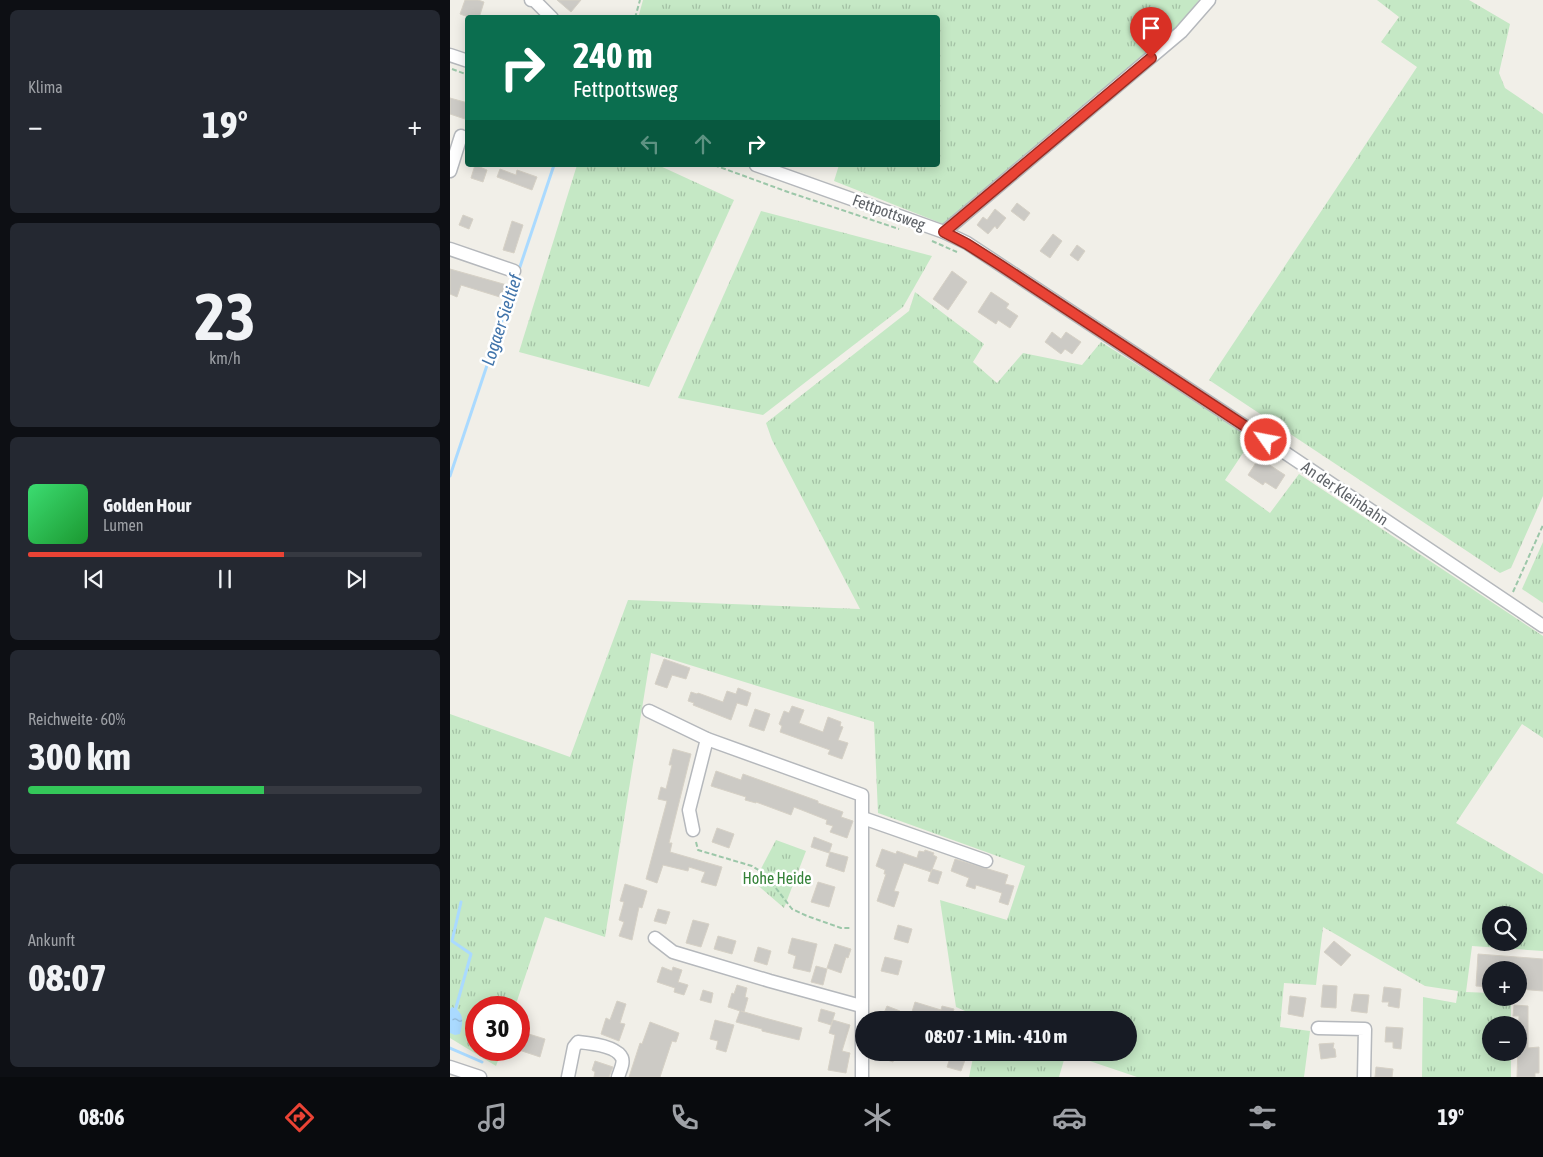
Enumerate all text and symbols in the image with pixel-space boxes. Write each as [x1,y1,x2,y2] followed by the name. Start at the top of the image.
[1130,7,1172,58] pin
[1137,14,1165,42] icon: arrive
[490,35,555,100] icon: right
[573,35,652,75] text: 240 m
[573,76,678,102] text: Fettpottsweg
[28,78,63,96] text: Klima
[202,103,248,146] text: 19°
[28,109,43,141] text: −
[407,109,422,141] text: +
[636,130,664,158] icon: left
[689,130,717,158] icon: ahead
[742,130,770,158] icon: right
[850,191,928,234] street label: Fettpottsweg
[477,270,527,368] water label: Logaer Sieltief
[194,279,256,354] text: 23
[209,349,241,367] text: km/h
[1239,413,1291,465] position arrow
[1298,457,1392,529] street label: An der Kleinbahn
[103,494,191,516] text: Golden Hour
[103,516,143,534] text: Lumen
[80,565,108,593] icon: previous
[211,565,239,593] icon: pause
[342,565,370,593] icon: next
[28,710,125,728] text: Reichweite · 60%
[28,735,131,778] text: 300 km
[742,869,812,887] park label: Hohe Heide
[1482,906,1527,1061] map controls
[1482,906,1527,951] button: search
[28,931,75,949] text: Ankunft
[28,956,107,999] text: 08:07
[1482,961,1527,1006] button: +
[465,996,530,1061] speed limit sign: 30
[1482,1016,1527,1061] button: −
[925,1025,1067,1047] text: 08:07 · 1 Min. · 410 m
[282,1100,317,1135] icon: directions
[475,1100,510,1135] icon: music
[667,1100,702,1135] icon: phone
[860,1100,895,1135] icon: climate
[1052,1100,1087,1135] icon: car
[1245,1100,1280,1135] icon: filters
[79,1104,125,1130] text: 08:06
[1437,1104,1464,1130] text: 19°

